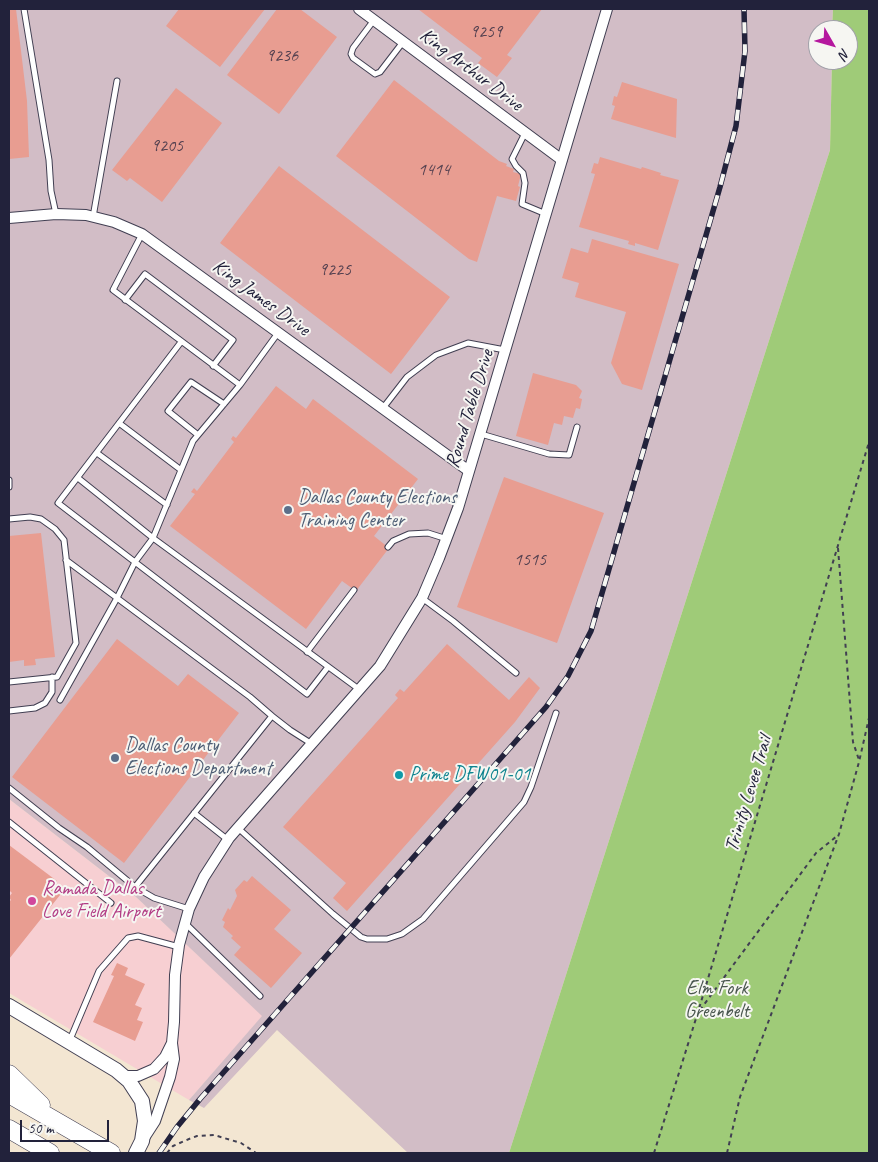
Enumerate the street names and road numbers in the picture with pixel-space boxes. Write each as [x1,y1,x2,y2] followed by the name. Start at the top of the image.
[415,23,527,117] street label: King Arthur Drive
[208,255,314,341] street label: King James Drive
[441,347,499,471] street label: Round Table Drive
[720,733,778,855] street label: Trinity Levee Trail

